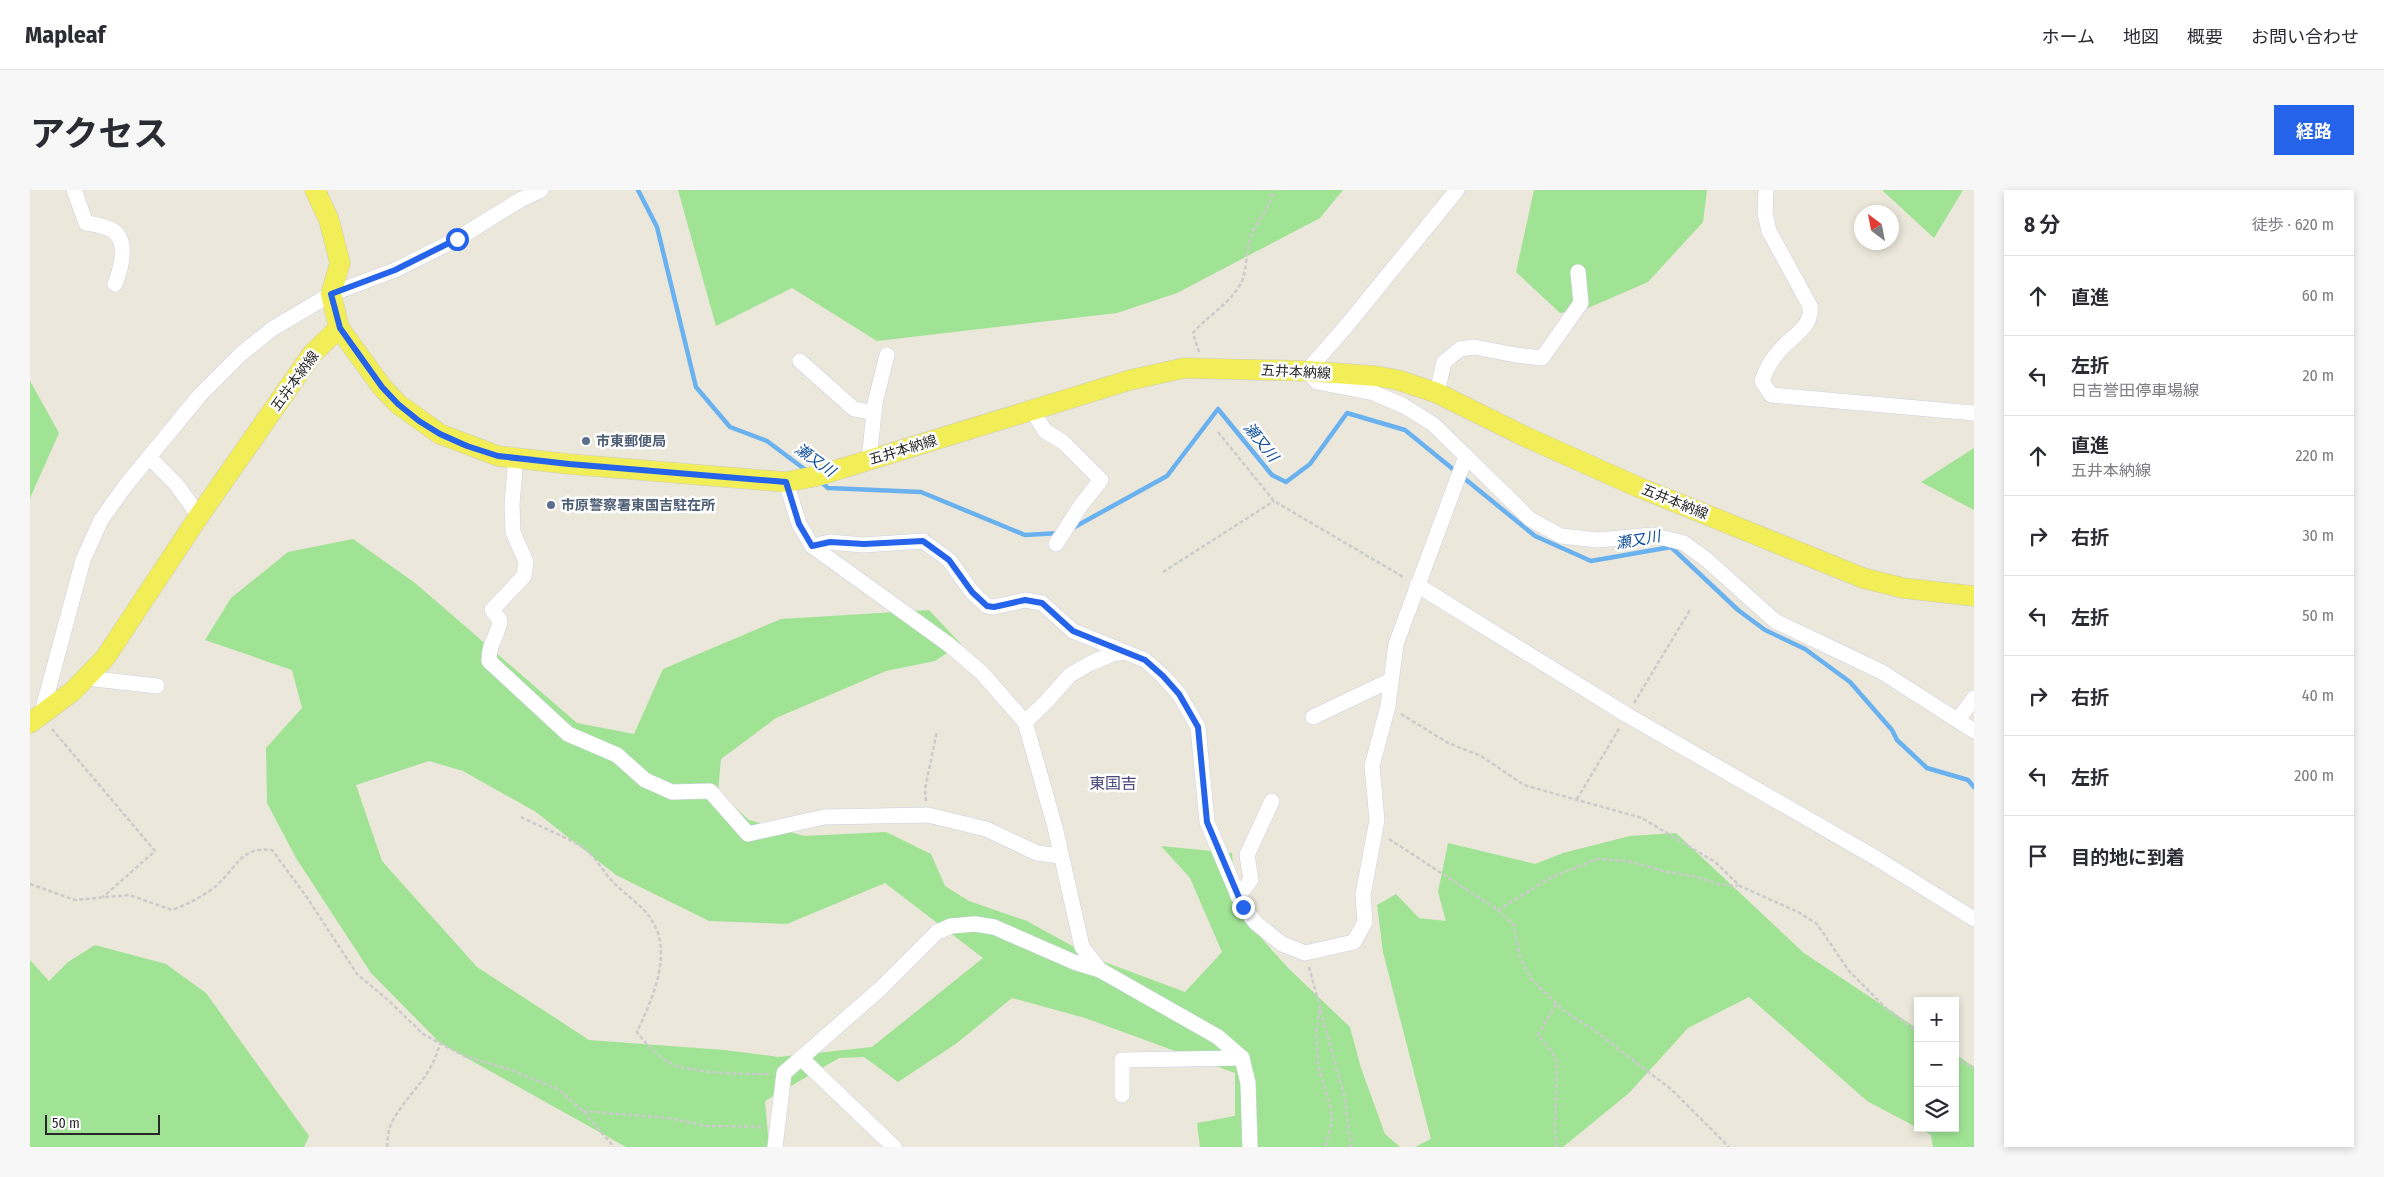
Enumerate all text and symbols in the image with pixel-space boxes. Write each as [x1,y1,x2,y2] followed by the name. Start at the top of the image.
[25,21,105,49] text: Mapleaf
[2042,26,2095,48] text: ホーム
[2123,26,2159,48] text: 地図
[2187,26,2223,48] text: 概要
[2251,26,2359,48] text: お問い合わせ
[2274,105,2354,155] button: 経路
[30,113,168,155] text: アクセス
[1854,205,1899,250] north arrow
[2024,212,2060,238] text: 8 分
[2252,215,2334,234] text: 徒歩 · 620 m
[446,228,469,251] route start
[2024,282,2052,310] icon: ahead
[2071,286,2109,309] text: 直進
[2302,286,2334,305] text: 60 m
[268,348,322,414] street label: 五井本納線
[2071,354,2109,377] text: 左折
[1261,362,1331,382] street label: 五井本納線
[2024,362,2052,390] icon: left
[2303,366,2334,385] text: 20 m
[2071,381,2199,400] text: 日吉誉田停車場線
[1240,419,1283,467] water label: 瀬又川
[867,432,939,468] street label: 五井本納線
[596,433,666,450] place label: 市東郵便局
[2071,434,2109,457] text: 直進
[580,435,592,447] marker: 市東郵便局
[791,440,840,481] water label: 瀬又川
[2024,442,2052,470] icon: ahead
[2295,446,2334,465] text: 220 m
[2071,461,2151,480] text: 五井本納線
[1639,481,1711,523] street label: 五井本納線
[561,497,715,514] place label: 市原警察署東国吉駐在所
[545,499,557,511] marker: 市原警察署東国吉駐在所
[2024,522,2052,550] icon: right
[2071,526,2109,549] text: 右折
[2302,526,2334,545] text: 30 m
[1614,527,1664,553] water label: 瀬又川
[2024,602,2052,630] icon: left
[2071,606,2109,629] text: 左折
[2302,606,2334,625] text: 50 m
[2024,682,2052,710] icon: right
[2071,686,2109,709] text: 右折
[2302,686,2334,705] text: 40 m
[2024,762,2052,790] icon: left
[2071,766,2109,789] text: 左折
[2294,766,2334,785] text: 200 m
[1089,774,1137,793] district label: 東国吉
[2024,842,2052,870] icon: arrive
[2071,846,2185,869] text: 目的地に到着
[1232,896,1255,919] route end
[1914,997,1959,1132] map controls
[1914,997,1959,1042] button: +
[1914,1042,1959,1087] button: −
[1914,1087,1959,1132] button: layers
[45,1112,160,1135] scale bar
[52,1115,80,1132] text: 50 m

